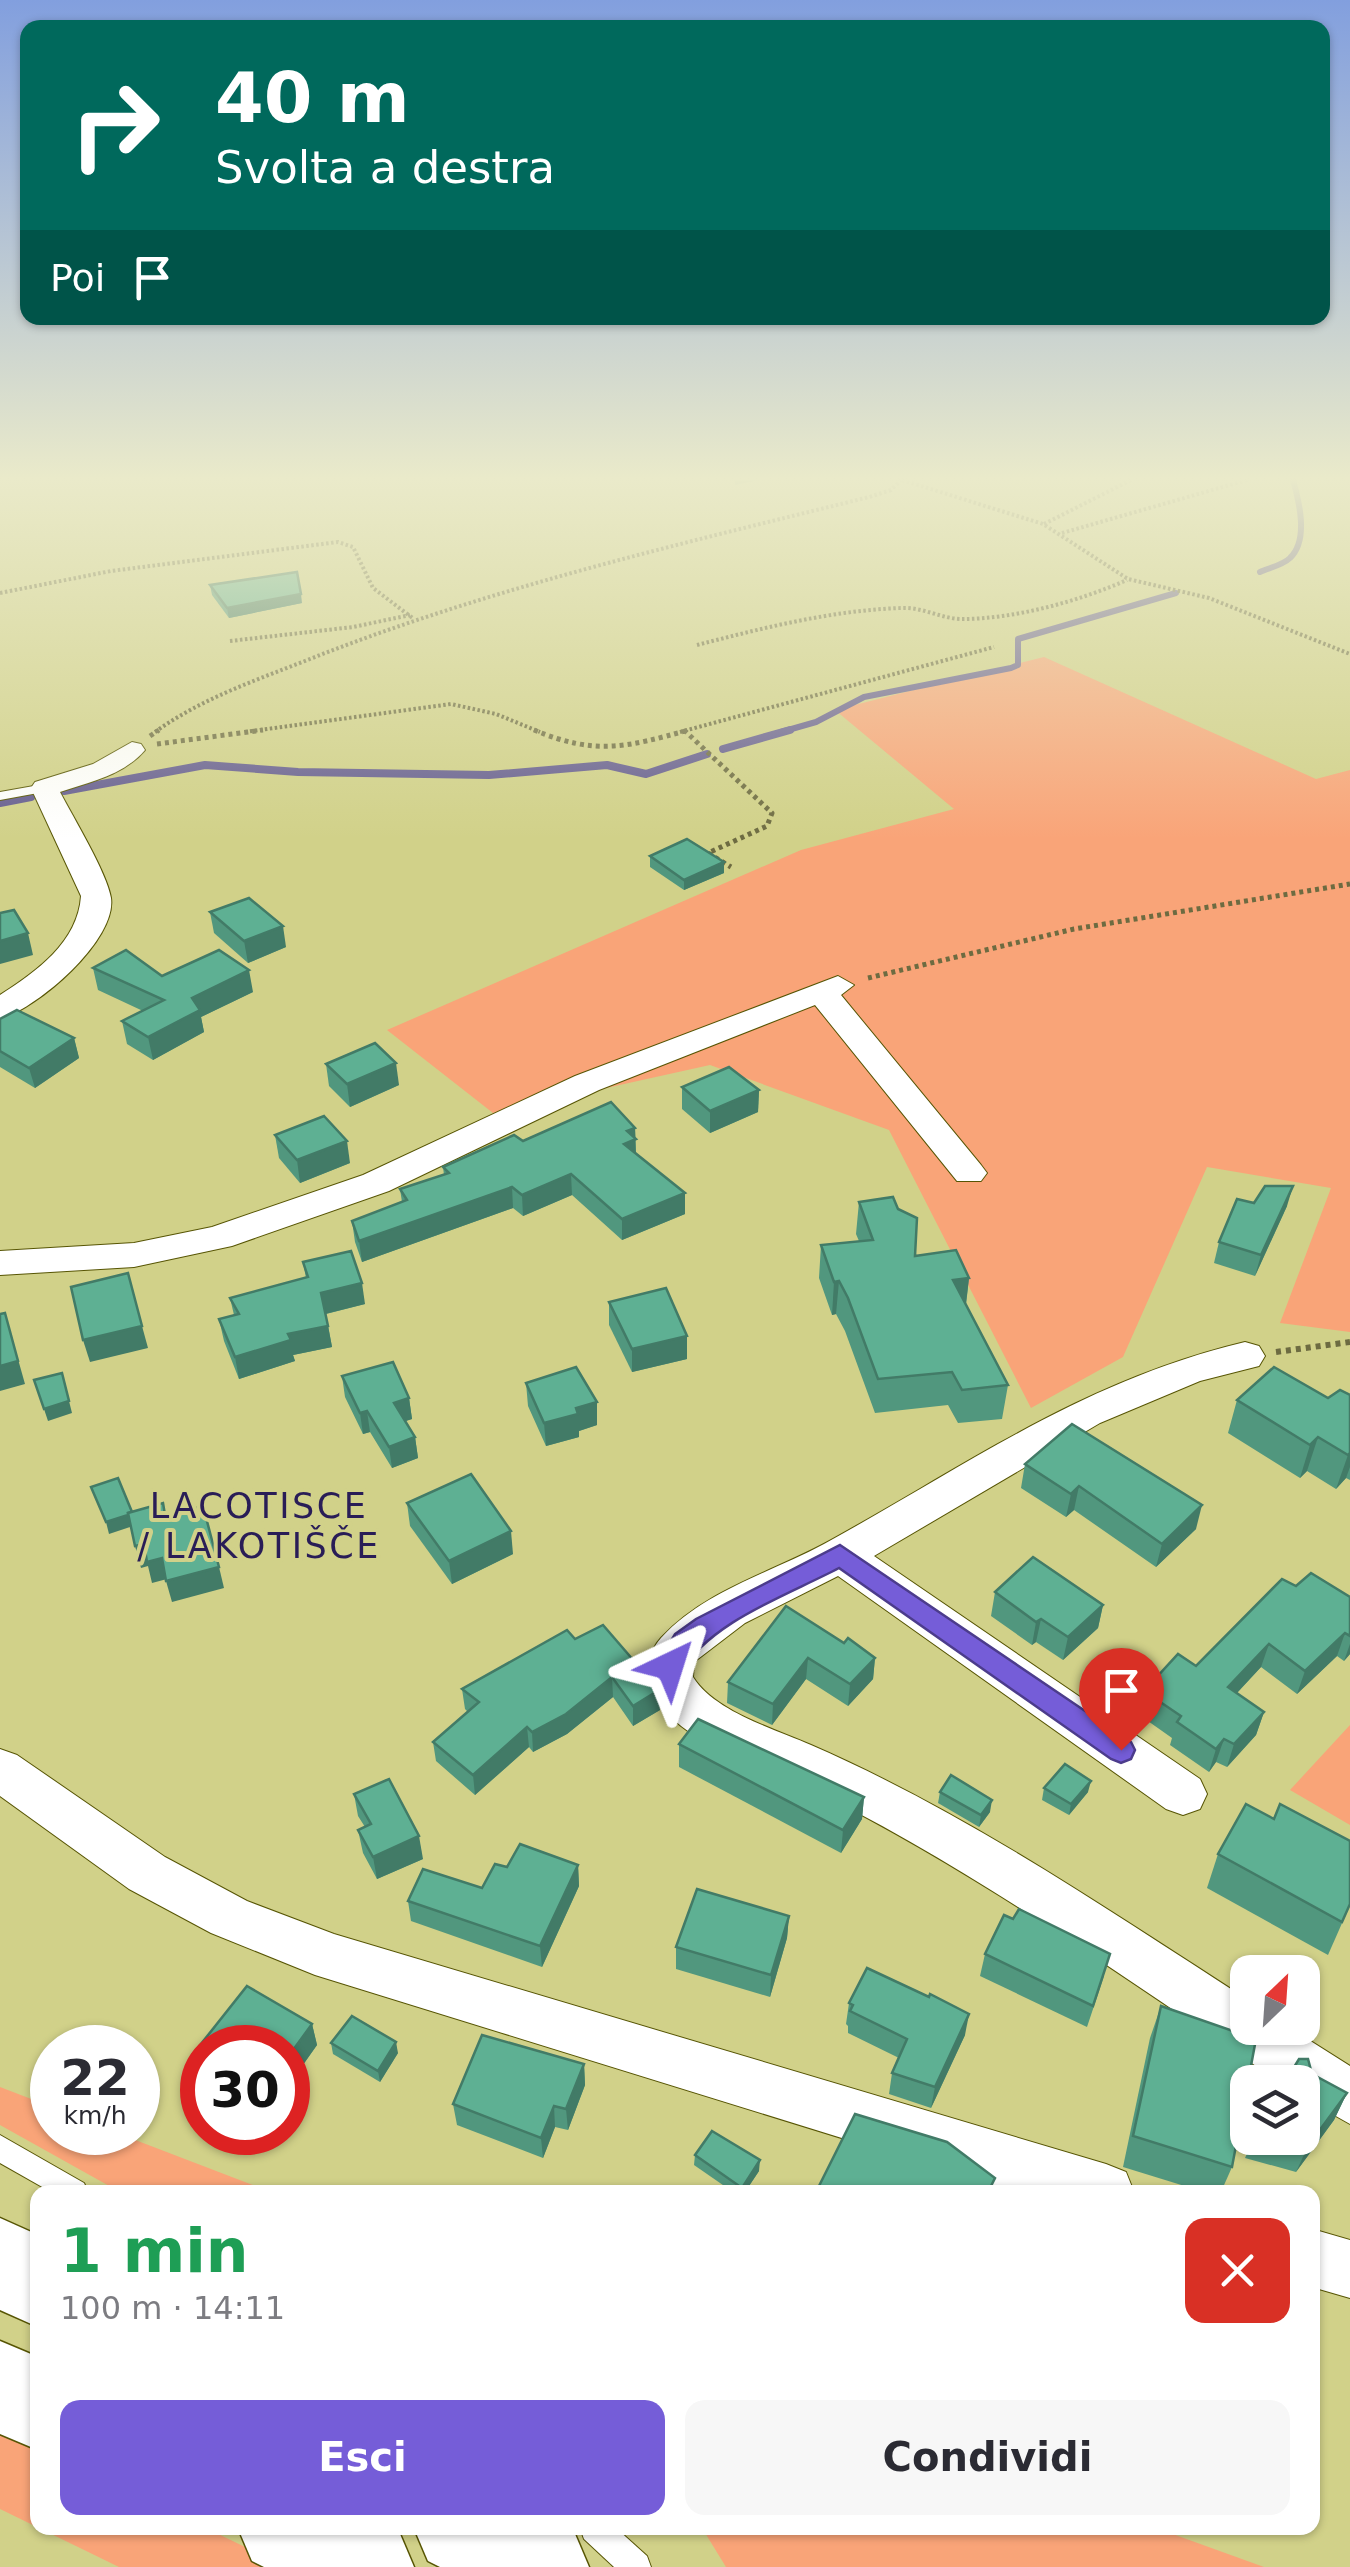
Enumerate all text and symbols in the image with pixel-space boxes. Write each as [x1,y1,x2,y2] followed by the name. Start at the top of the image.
[215,57,410,139] text: 40 m
[50,60,180,190] icon: right
[215,141,555,194] text: Svolta a destra
[125,250,180,305] icon: arrive
[50,256,105,300] text: Poi
[137,1486,381,1566] district label: LACOTISCE / LAKOTIŠČE
[618,1614,722,1718] position arrow
[1079,1648,1164,1751] pin
[1094,1663,1149,1718] icon: arrive
[1230,1955,1320,2045] north arrow
[1230,1955,1320,2155] map controls
[180,2025,310,2155] speed limit sign: 30
[60,2049,130,2107] text: 22
[1230,2065,1320,2155] button: layers
[63,2101,127,2130] text: km/h
[60,2216,248,2286] text: 1 min
[1185,2218,1290,2323] button: close
[60,2289,285,2327] text: 100 m · 14:11
[60,2400,665,2515] button: Esci
[685,2400,1290,2515] button: Condividi

